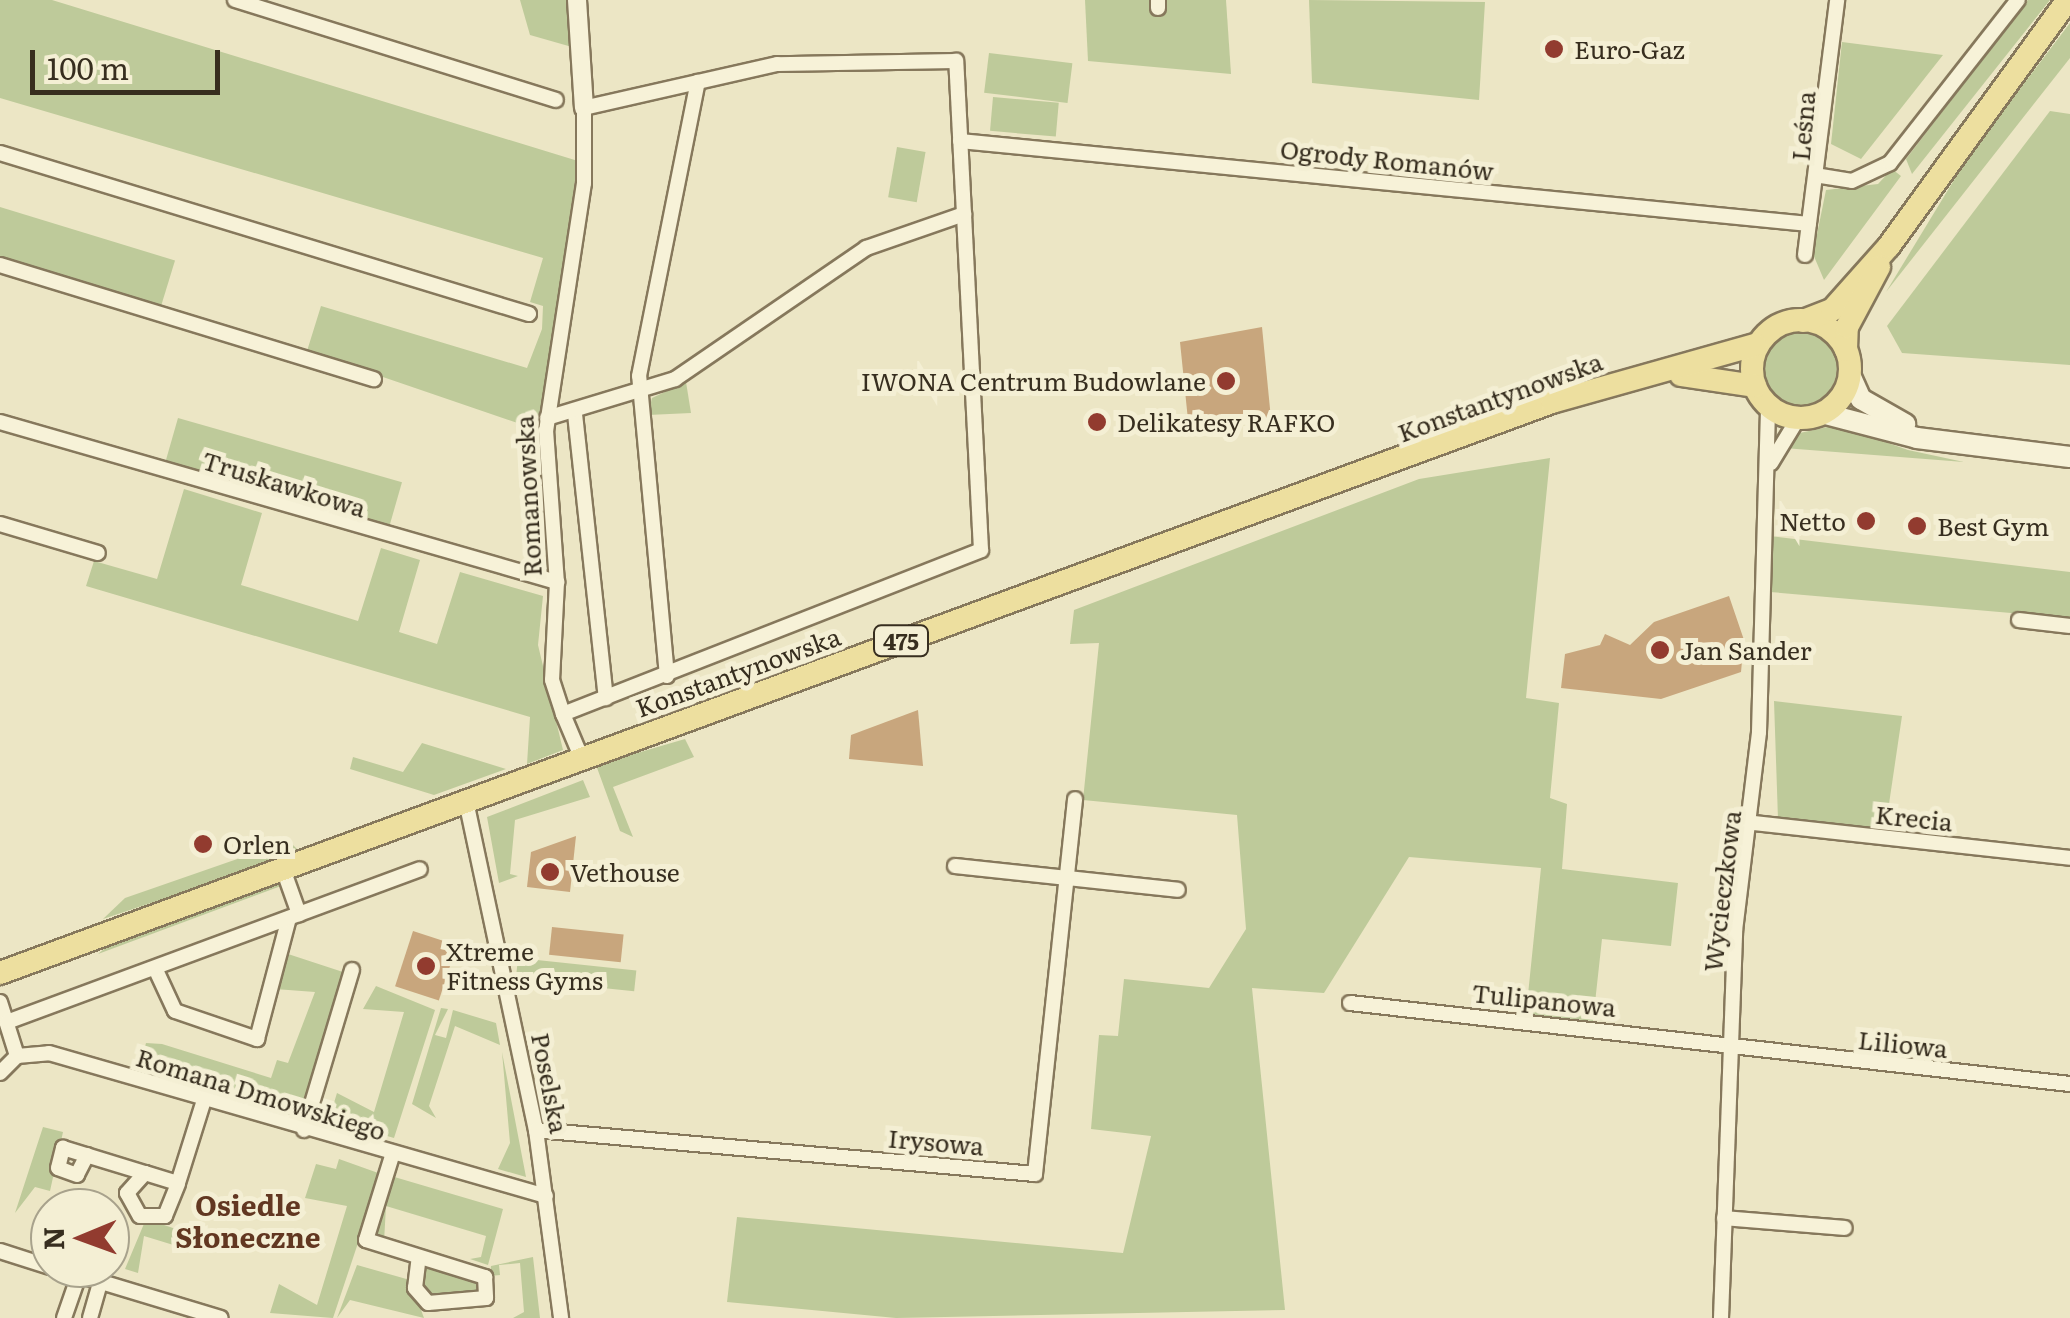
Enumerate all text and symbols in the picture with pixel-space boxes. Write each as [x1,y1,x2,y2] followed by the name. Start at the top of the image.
[35,30,225,92] scale bar
[1574,34,1685,64] place label: Euro-Gaz
[1543,38,1565,60] marker: Euro-Gaz
[47,45,129,89] text: 100 m
[1785,90,1821,162] street label: Leśna
[1279,134,1495,186] street label: Ogrody Romanów
[1394,346,1606,448] street label: Konstantynowska
[861,366,1206,396] place label: IWONA Centrum Budowlane
[1215,370,1237,392] marker: IWONA Centrum Budowlane
[1117,407,1335,437] place label: Delikatesy RAFKO
[1086,411,1108,433] marker: Delikatesy RAFKO
[509,415,547,577] street label: Romanowska
[198,445,370,523] street label: Truskawkowa
[1779,506,1846,536] place label: Netto
[1855,510,1877,532] marker: Netto
[1937,511,2049,541] place label: Best Gym
[1906,515,1928,537] marker: Best Gym
[632,621,844,723] street label: Konstantynowska
[871,624,931,658] road number: 475
[1680,635,1812,665] place label: Jan Sander
[1649,639,1671,661] marker: Jan Sander
[1874,799,1954,837] street label: Krecia
[1697,808,1747,974] street label: Wycieczkowa
[223,829,291,859] place label: Orlen
[192,833,214,855] marker: Orlen
[570,857,680,887] place label: Vethouse
[539,861,561,883] marker: Vethouse
[446,937,603,996] place label: Xtreme Fitness Gyms
[415,955,437,977] marker: Xtreme Fitness Gyms
[1470,978,1618,1022] street label: Tulipanowa
[1857,1024,1949,1064] street label: Liliowa
[526,1030,574,1136] street label: Poselska
[133,1042,389,1146] street label: Romana Dmowskiego
[887,1123,985,1161] street label: Irysowa
[175,1187,321,1253] district label: Osiedle Słoneczne
[30,1188,130,1288] north arrow
[31,1226,73,1251] text: N

